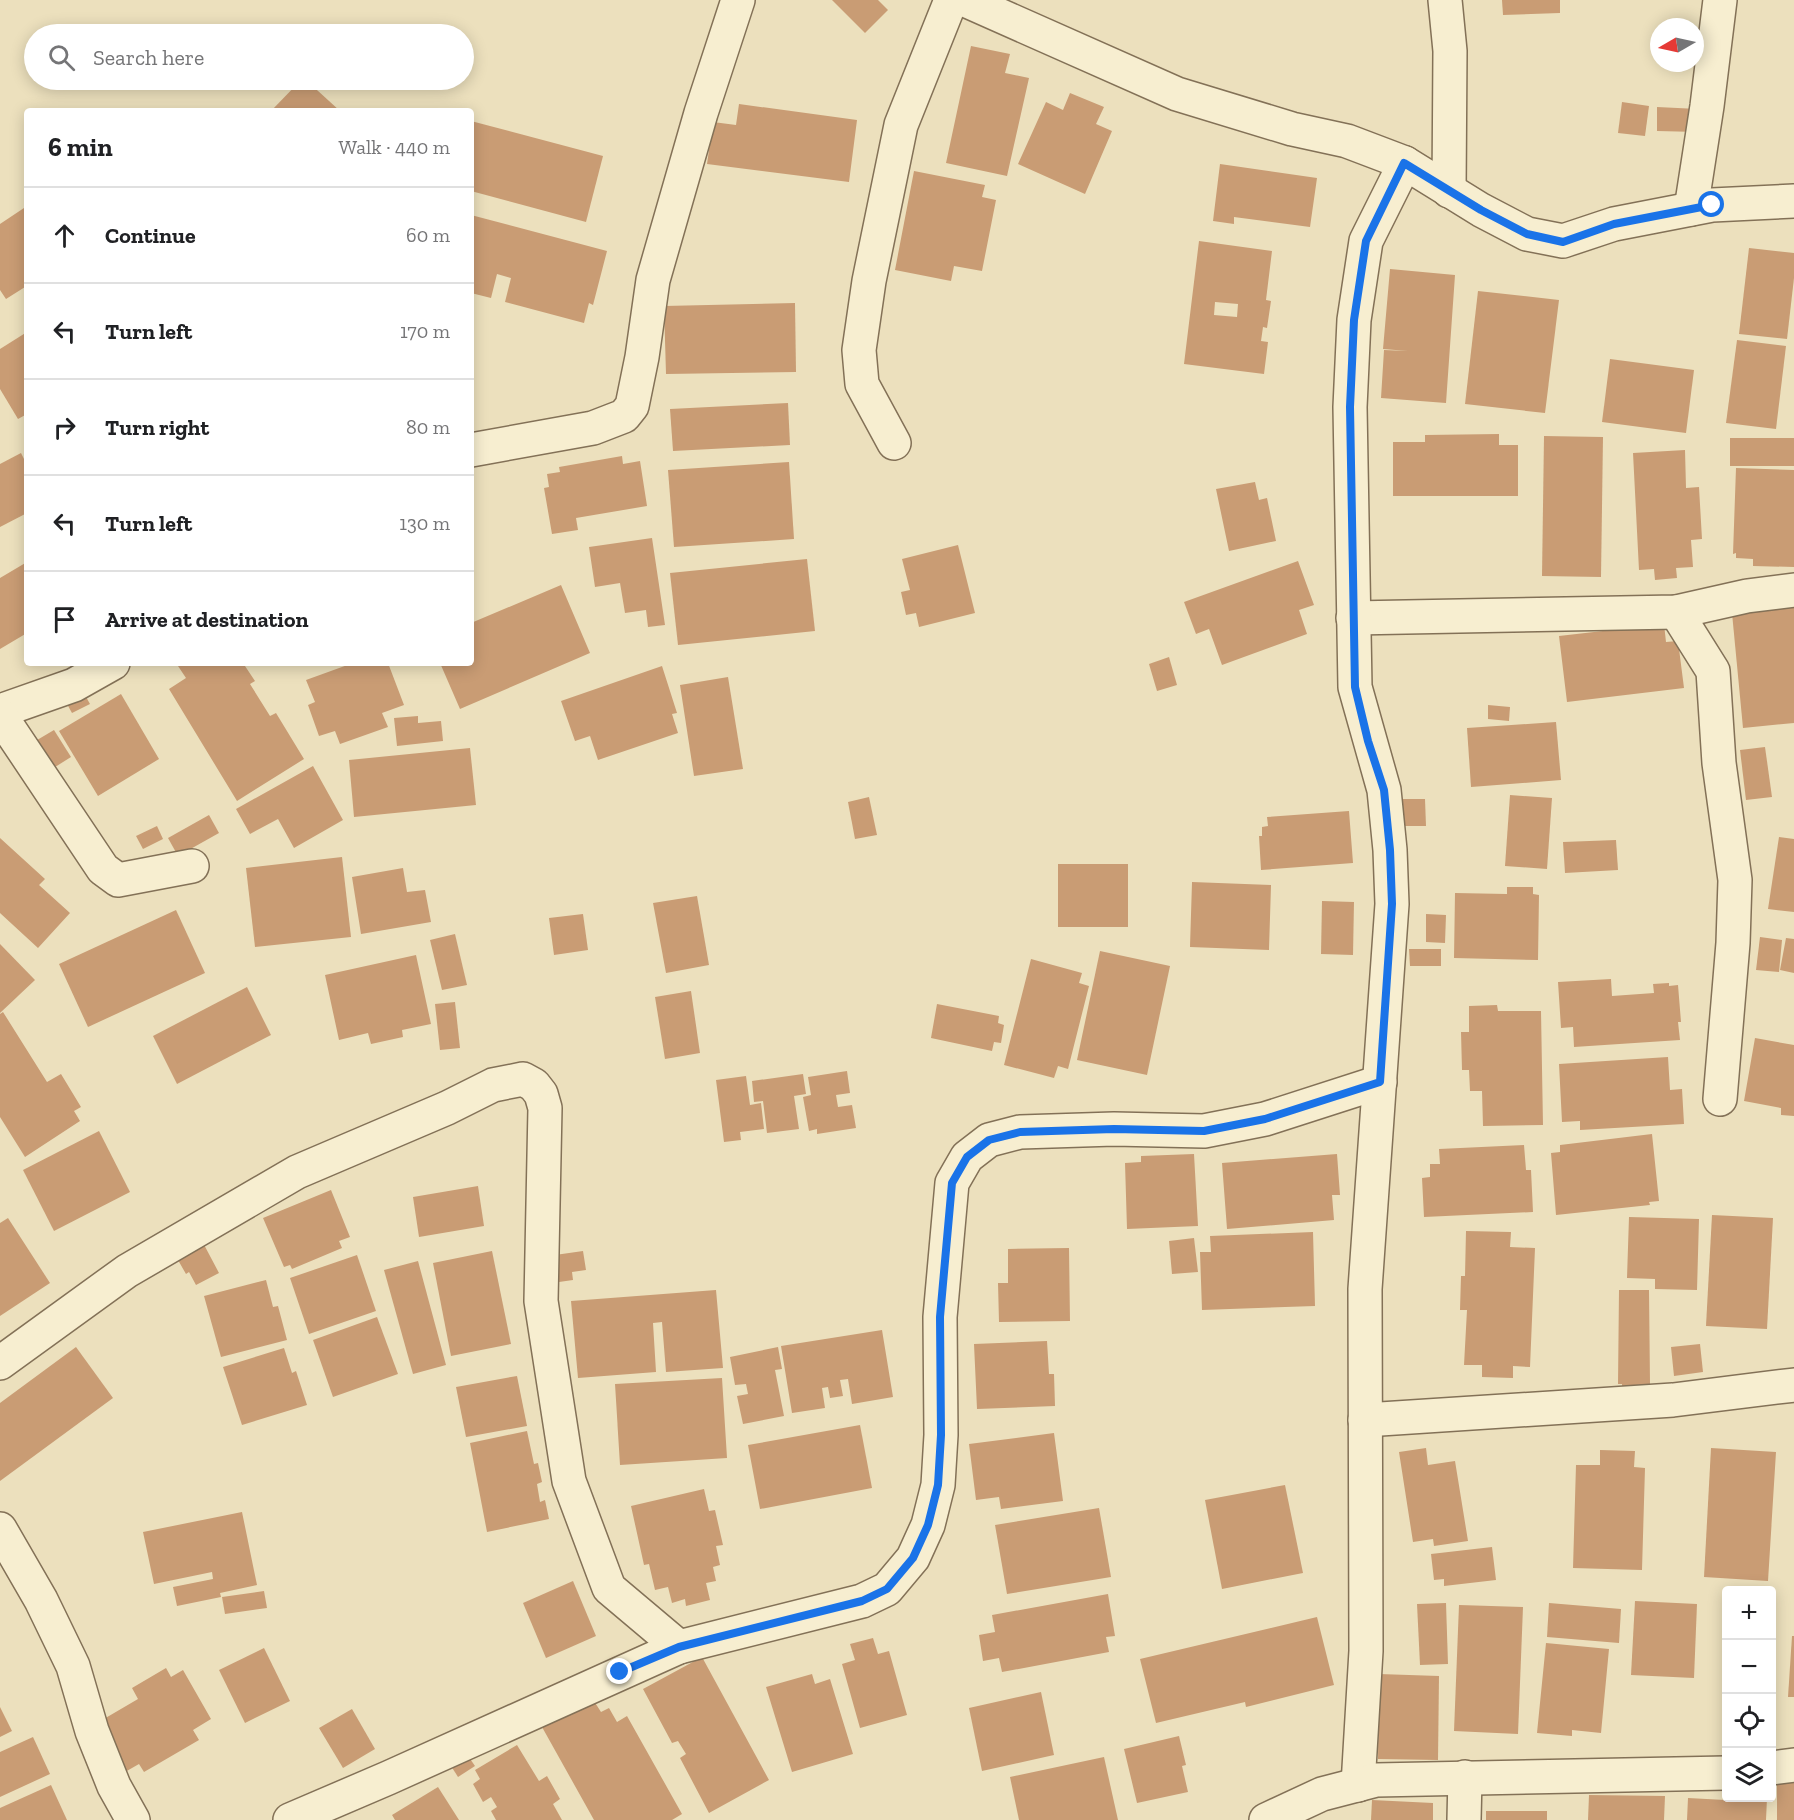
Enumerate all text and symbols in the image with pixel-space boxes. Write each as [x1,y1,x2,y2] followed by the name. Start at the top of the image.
[1650,18,1704,72] north arrow
[24,24,474,90] search box
[45,41,78,74] icon: search
[93,44,204,71] text: Search here
[48,131,113,163] text: 6 min
[338,135,450,159] text: Walk · 440 m
[1698,191,1724,217] route start
[48,219,81,252] icon: ahead
[105,222,196,249] text: Continue
[406,223,450,247] text: 60 m
[48,315,81,348] icon: left
[105,318,192,345] text: Turn left
[400,319,450,343] text: 170 m
[48,411,81,444] icon: right
[105,414,209,441] text: Turn right
[406,415,450,439] text: 80 m
[48,507,81,540] icon: left
[105,510,192,537] text: Turn left
[399,511,450,535] text: 130 m
[48,603,81,636] icon: arrive
[105,606,308,633] text: Arrive at destination
[1722,1586,1776,1802] map controls
[1722,1586,1776,1640] button: +
[1722,1640,1776,1694] button: −
[606,1658,632,1684] route end
[1722,1694,1776,1748] button: locate
[1722,1748,1776,1802] button: layers

